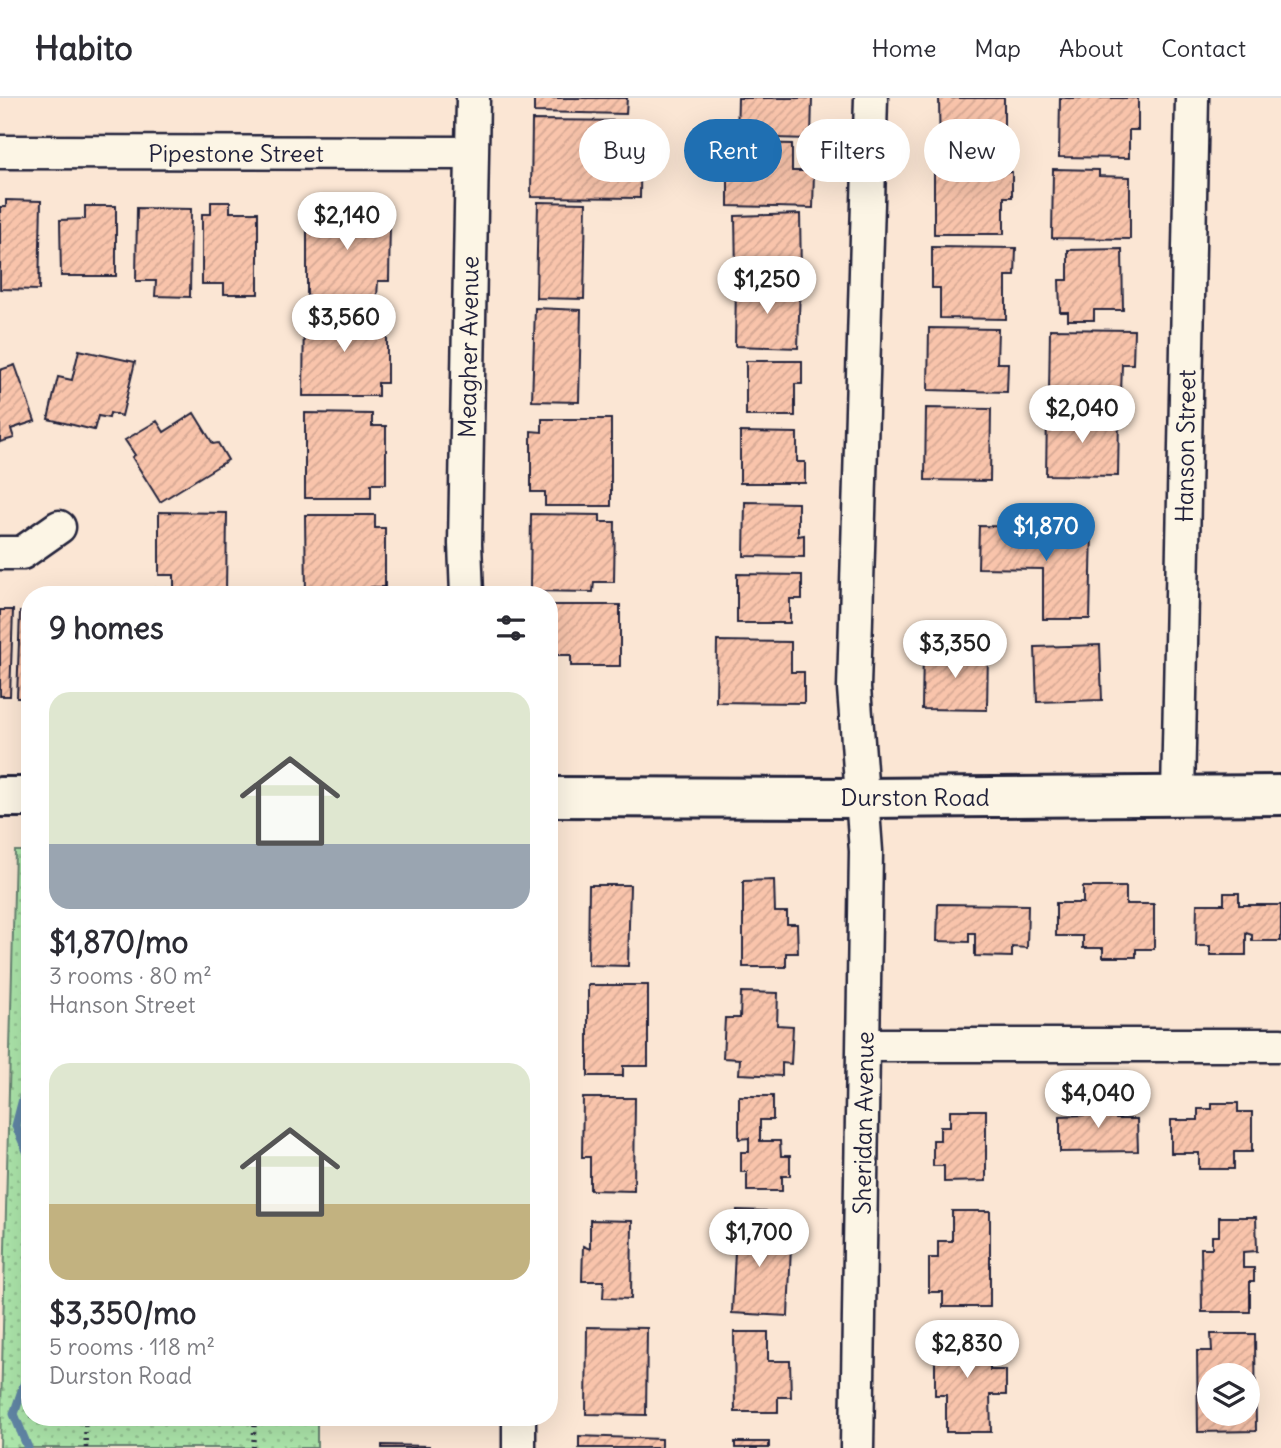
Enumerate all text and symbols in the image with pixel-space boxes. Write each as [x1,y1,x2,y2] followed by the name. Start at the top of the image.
[35,27,133,69] text: Habito
[872,33,936,63] text: Home
[974,33,1021,63] text: Map
[1059,33,1123,63] text: About
[1161,33,1246,63] text: Contact
[579,119,670,182] chip: Buy
[684,119,782,182] chip: Rent
[796,119,910,182] chip: Filters
[924,119,1020,182] chip: New
[148,138,324,168] street label: Pipestone Street
[290,192,404,252] pin: $2,140
[314,200,380,229] text: $2,140
[451,256,485,438] street label: Meagher Avenue
[710,256,824,316] pin: $1,250
[733,264,801,293] text: $1,250
[287,294,401,354] pin: $3,560
[308,302,380,331] text: $3,560
[1169,369,1201,523] street label: Hanson Street
[1025,386,1139,445] pin: $2,040
[1045,393,1119,422] text: $2,040
[989,504,1103,563] pin: $1,870
[1013,511,1079,540] text: $1,870
[49,609,164,647] text: 9 homes
[492,609,530,647] icon: filters
[898,620,1012,680] pin: $3,350
[919,628,991,657] text: $3,350
[227,738,353,864] icon: home
[840,782,990,812] street label: Durston Road
[49,923,188,961] text: $1,870/mo
[49,961,212,990] text: 3 rooms · 80 m²
[49,990,196,1019] text: Hanson Street
[846,1031,880,1215] street label: Sheridan Avenue
[1041,1070,1155,1130] pin: $4,040
[1061,1078,1135,1107] text: $4,040
[227,1109,353,1235] icon: home
[702,1210,816,1269] pin: $1,700
[725,1217,793,1246] text: $1,700
[49,1294,196,1332] text: $3,350/mo
[910,1320,1024,1380] pin: $2,830
[931,1328,1003,1357] text: $2,830
[49,1332,215,1361] text: 5 rooms · 118 m²
[49,1361,192,1390] text: Durston Road
[1197,1363,1260,1426] map controls
[1197,1363,1260,1426] button: layers

